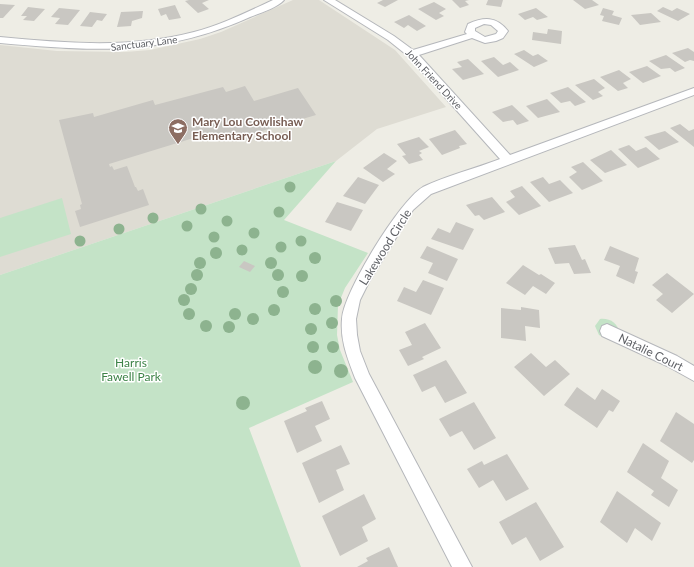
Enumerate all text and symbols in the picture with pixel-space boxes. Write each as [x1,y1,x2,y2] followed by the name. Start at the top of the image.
[110,33,178,53] street label: Sanctuary Lane
[403,47,465,111] street label: John Friend Drive
[192,114,304,143] place label: Mary Lou Cowlishaw Elementary School
[167,117,189,145] school or university icon: Mary Lou Cowlishaw Elementary School
[356,206,414,288] street label: Lakewood Circle
[616,330,687,374] street label: Natalie Court
[101,355,162,384] park label: Harris Fawell Park

